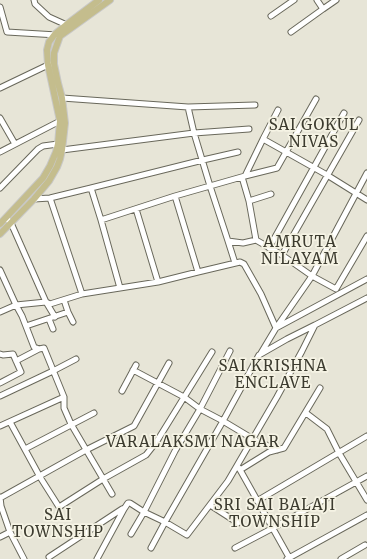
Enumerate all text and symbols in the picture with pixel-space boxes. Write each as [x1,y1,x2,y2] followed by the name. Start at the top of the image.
[269,117,359,152] district label: SAI GOKUL NIVAS
[261,234,339,269] district label: AMRUTA NILAYAM
[218,358,328,393] district label: SAI KRISHNA ENCLAVE
[106,434,280,452] district label: VARALAKSMI NAGAR
[214,497,336,532] district label: SRI SAI BALAJI TOWNSHIP
[12,507,104,542] district label: SAI TOWNSHIP

